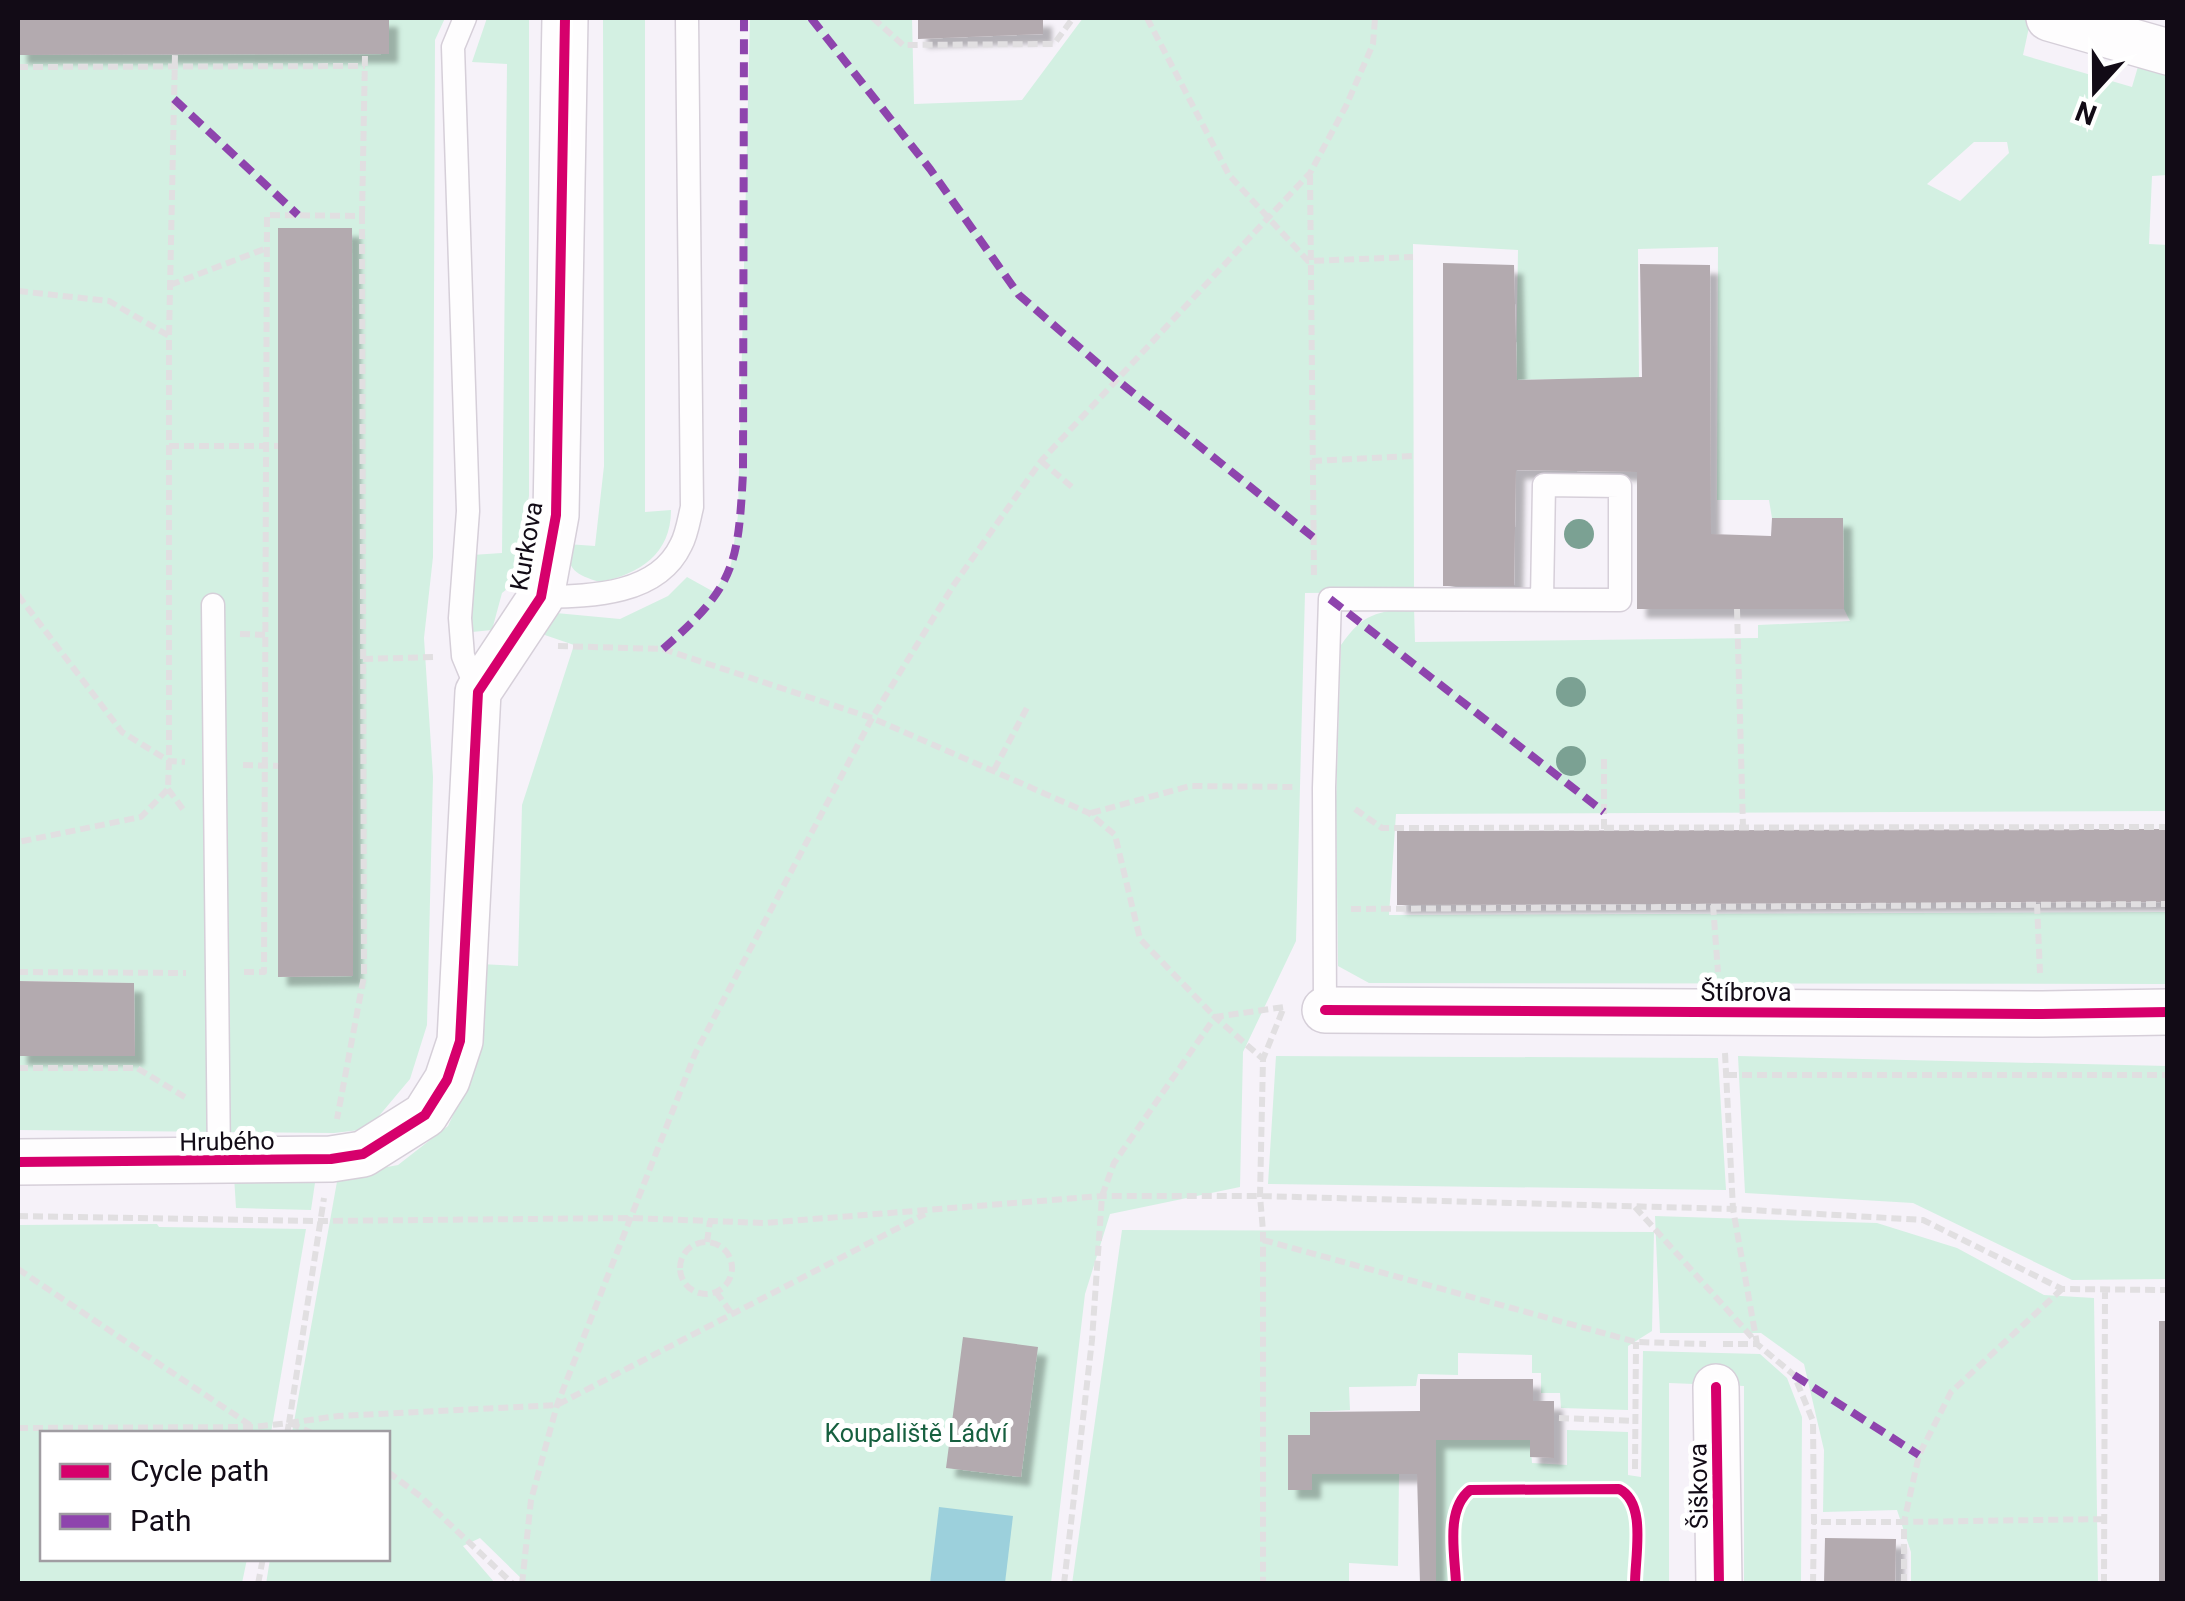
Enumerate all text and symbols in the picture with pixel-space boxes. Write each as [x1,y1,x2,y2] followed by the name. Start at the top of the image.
[2045,40,2145,140] north arrow
[2071,94,2101,132] text: N
[504,499,549,593] street label: Kurkova
[1700,977,1792,1007] street label: Štíbrova
[179,1126,275,1157] street label: Hrubého
[824,1419,1008,1448] park label: Koupaliště Ládví
[40,1431,390,1561] legend
[1682,1443,1714,1529] street label: Šiškova
[130,1453,269,1488] text: Cycle path
[130,1503,191,1538] text: Path

